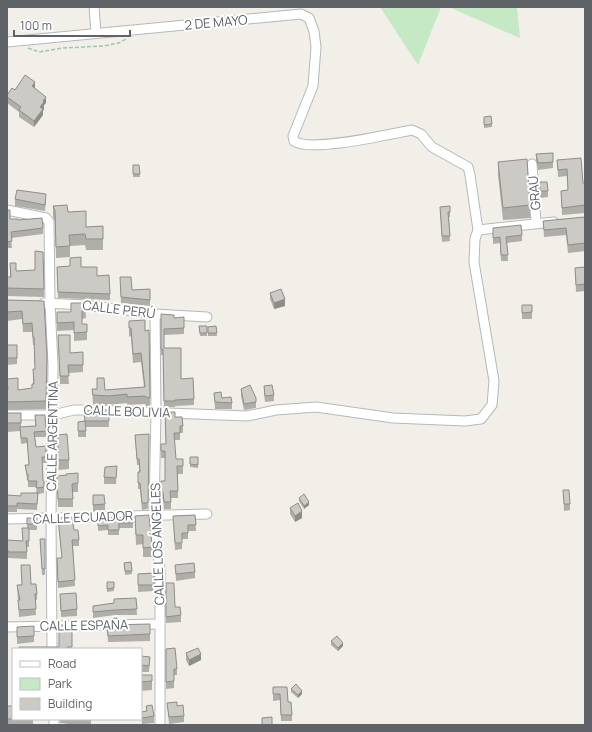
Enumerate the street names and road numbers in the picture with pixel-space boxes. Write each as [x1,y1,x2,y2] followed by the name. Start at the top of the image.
[184,10,249,34] street label: 2 DE MAYO
[524,175,544,211] street label: GRAU
[82,296,156,322] street label: CALLE PERÚ
[42,381,62,491] street label: CALLE ARGENTINA
[83,400,171,422] street label: CALLE BOLIVIA
[146,483,168,605] street label: CALLE LOS ÁNGELES
[33,506,133,528] street label: CALLE ECUADOR
[40,615,128,635] street label: CALLE ESPAÑA

